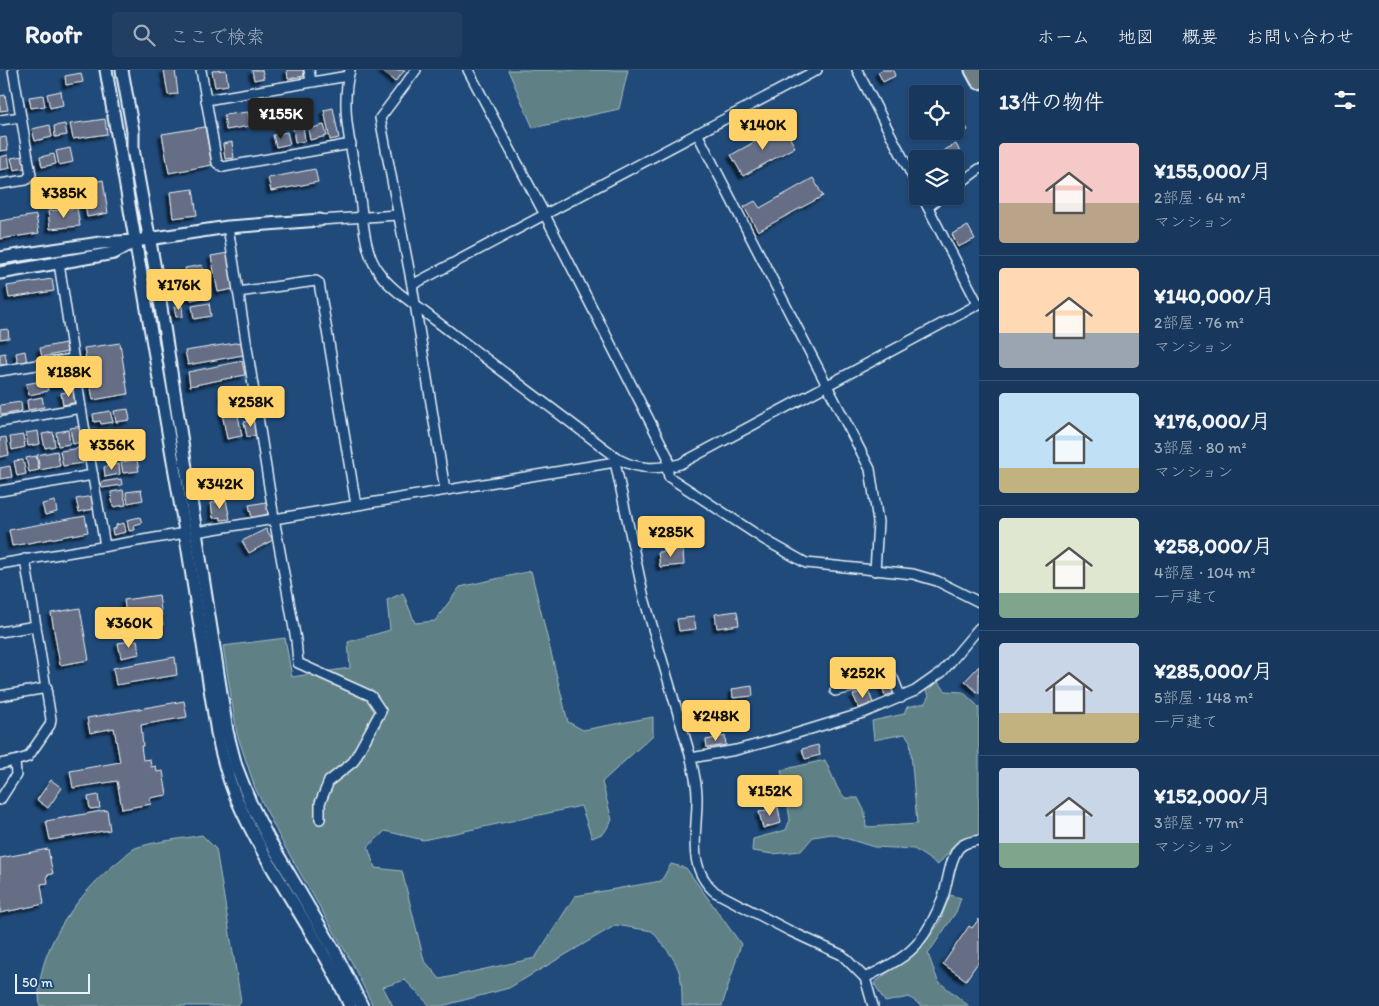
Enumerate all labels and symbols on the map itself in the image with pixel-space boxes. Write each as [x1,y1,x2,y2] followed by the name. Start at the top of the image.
[246,98,316,140] pin: ¥155K
[728,108,798,151] pin: ¥140K
[29,176,99,219] pin: ¥385K
[144,268,214,311] pin: ¥176K
[34,356,104,398] pin: ¥188K
[216,386,286,428] pin: ¥258K
[77,428,147,471] pin: ¥356K
[185,468,255,510] pin: ¥342K
[636,516,706,558] pin: ¥285K
[94,606,164,649] pin: ¥360K
[828,656,898,699] pin: ¥252K
[681,700,751,742] pin: ¥248K
[735,774,805,817] pin: ¥152K
[15,971,90,994] scale bar

